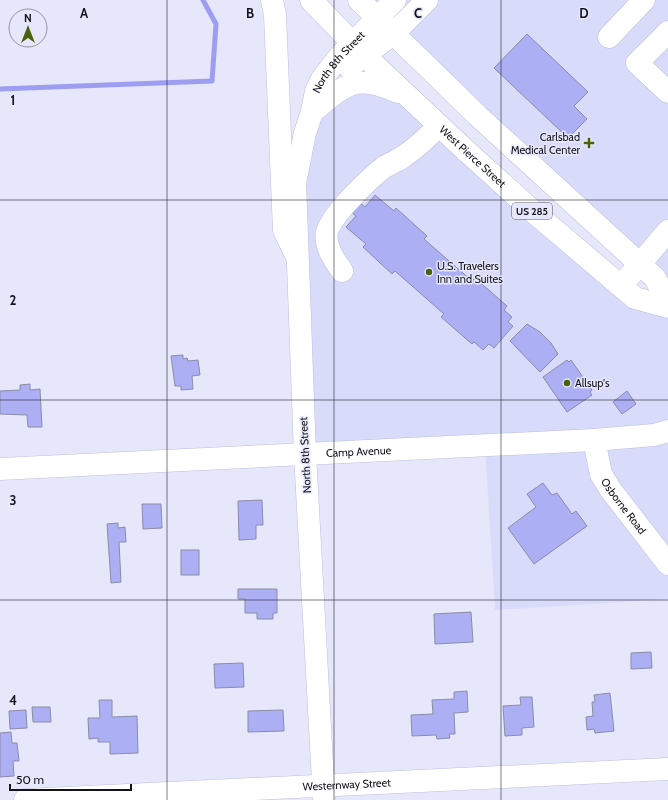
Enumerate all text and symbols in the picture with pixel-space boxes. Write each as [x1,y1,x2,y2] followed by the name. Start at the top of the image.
[80,5,89,21] text: A
[246,5,254,21] text: B
[414,5,422,21] text: C
[579,5,589,21] text: D
[8,8,48,48] north arrow
[24,11,32,25] text: N
[309,28,368,95] street label: North 8th Street
[11,92,15,108] text: 1
[436,122,509,191] street label: West Pierce Street
[511,130,581,157] place label: Carlsbad Medical Center
[583,137,595,149] marker: Carlsbad Medical Center
[512,203,552,219] road number: US 285
[437,259,503,286] place label: U.S. Travelers Inn and Suites
[424,267,434,277] marker: U.S. Travelers Inn and Suites
[10,292,17,308] text: 2
[575,376,610,390] place label: Allsup's
[562,378,572,388] marker: Allsup's
[296,416,314,493] street label: North 8th Street
[326,443,392,460] street label: Camp Avenue
[598,475,649,537] street label: Osborne Road
[9,492,17,508] text: 3
[9,692,17,708] text: 4
[10,766,131,792] scale bar
[16,772,44,787] text: 50 m
[302,775,391,794] street label: Westernway Street

